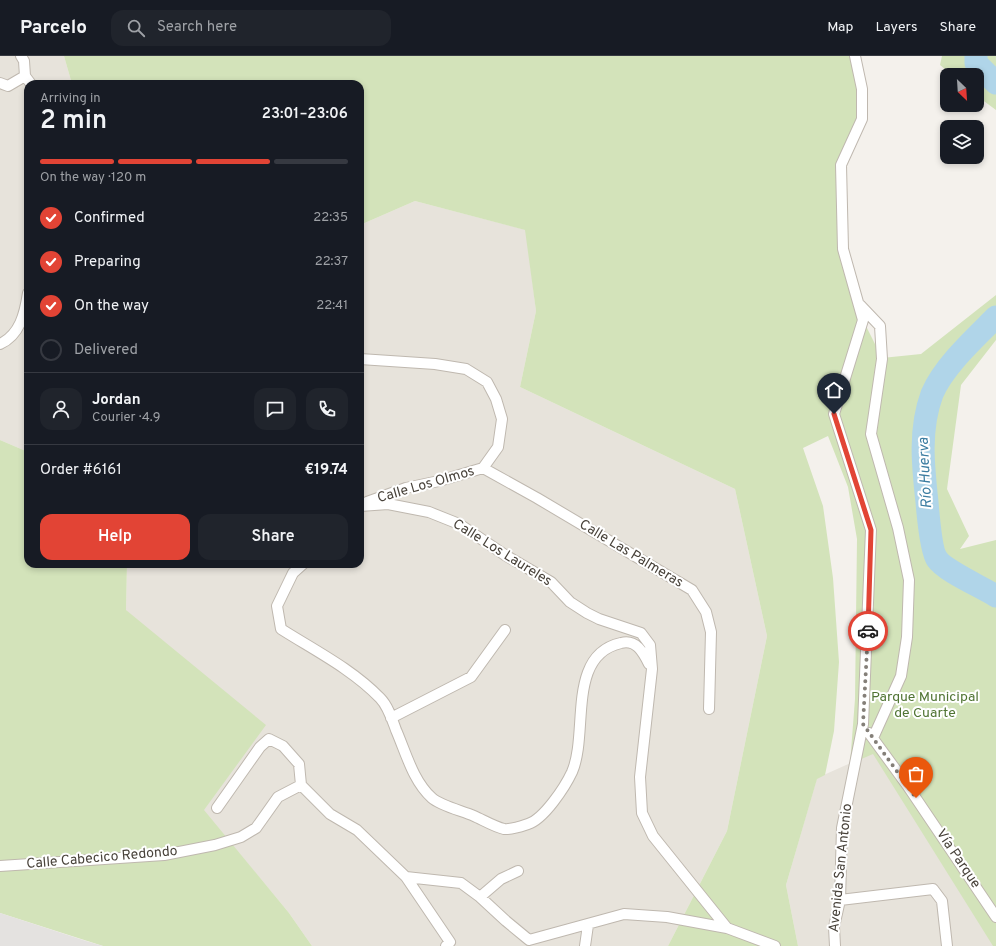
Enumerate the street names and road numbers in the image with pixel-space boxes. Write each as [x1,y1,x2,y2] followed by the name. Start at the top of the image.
[376,463,476,507] street label: Calle Los Olmos
[449,516,555,590] street label: Calle Los Laureles
[576,516,686,592] street label: Calle Las Palmeras
[826,803,856,933] street label: Avenida San Antonio
[932,826,984,892] street label: Vía Parque
[26,843,179,873] street label: Calle Cabecico Redondo

